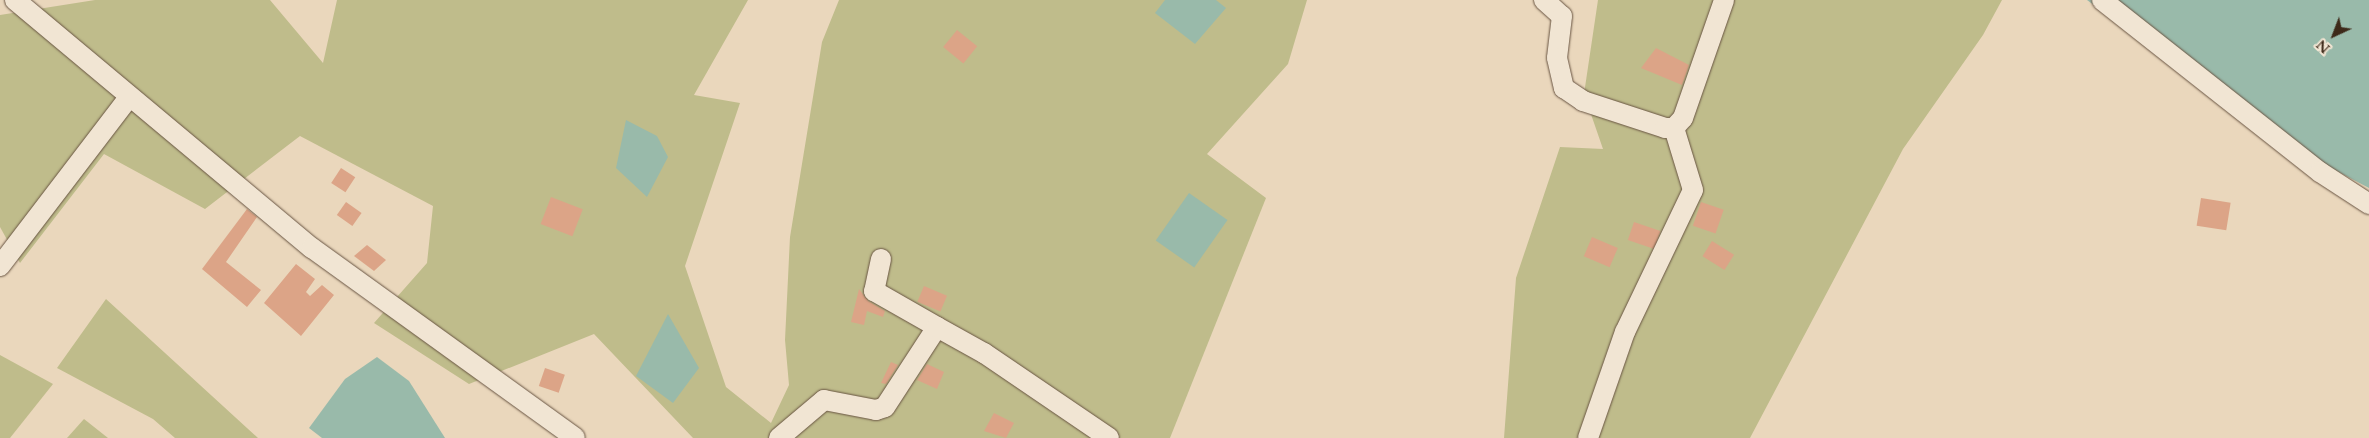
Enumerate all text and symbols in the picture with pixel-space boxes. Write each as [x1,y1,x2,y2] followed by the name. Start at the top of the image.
[2309,10,2359,60] north arrow
[2313,35,2334,57] text: N

